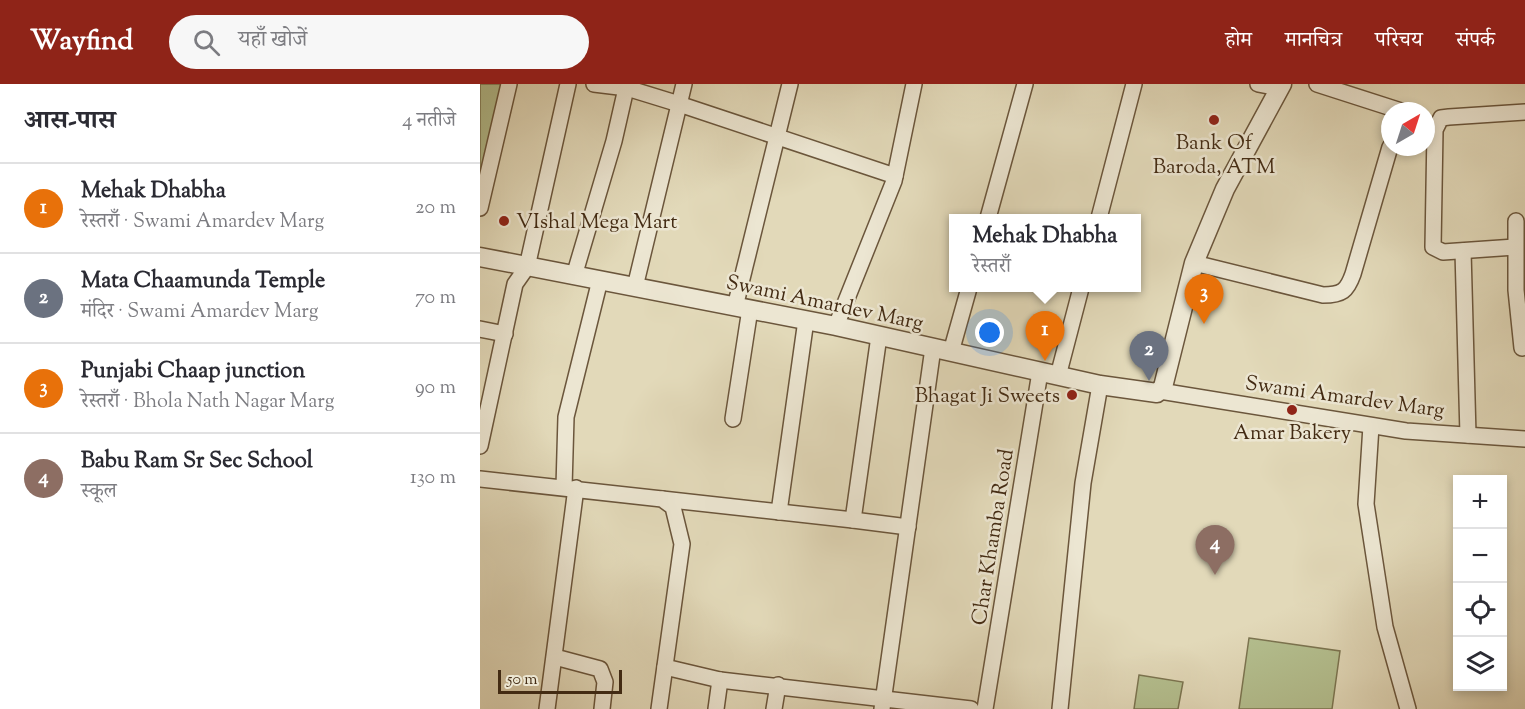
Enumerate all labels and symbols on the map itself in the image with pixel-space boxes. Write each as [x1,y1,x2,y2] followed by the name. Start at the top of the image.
[1381,102,1435,156] north arrow
[1207,113,1221,127] marker: Bank Of Baroda, ATM
[1153,129,1275,183] place label: Bank Of Baroda, ATM
[516,208,677,238] place label: VIshal Mega Mart
[497,214,511,228] marker: VIshal Mega Mart
[723,268,926,340] street label: Swami Amardev Marg
[1184,274,1224,324] pin: 3
[1026,312,1064,361] pin: 1
[975,318,1004,347] your location
[1130,332,1168,381] pin: 2
[1243,369,1446,427] street label: Swami Amardev Marg
[915,382,1060,412] place label: Bhagat Ji Sweets
[1065,388,1079,402] marker: Bhagat Ji Sweets
[1285,403,1299,417] marker: Amar Bakery
[1233,419,1352,449] place label: Amar Bakery
[965,447,1023,628] street label: Char Khamba Road
[1196,526,1234,575] pin: 4
[498,667,622,694] scale bar

